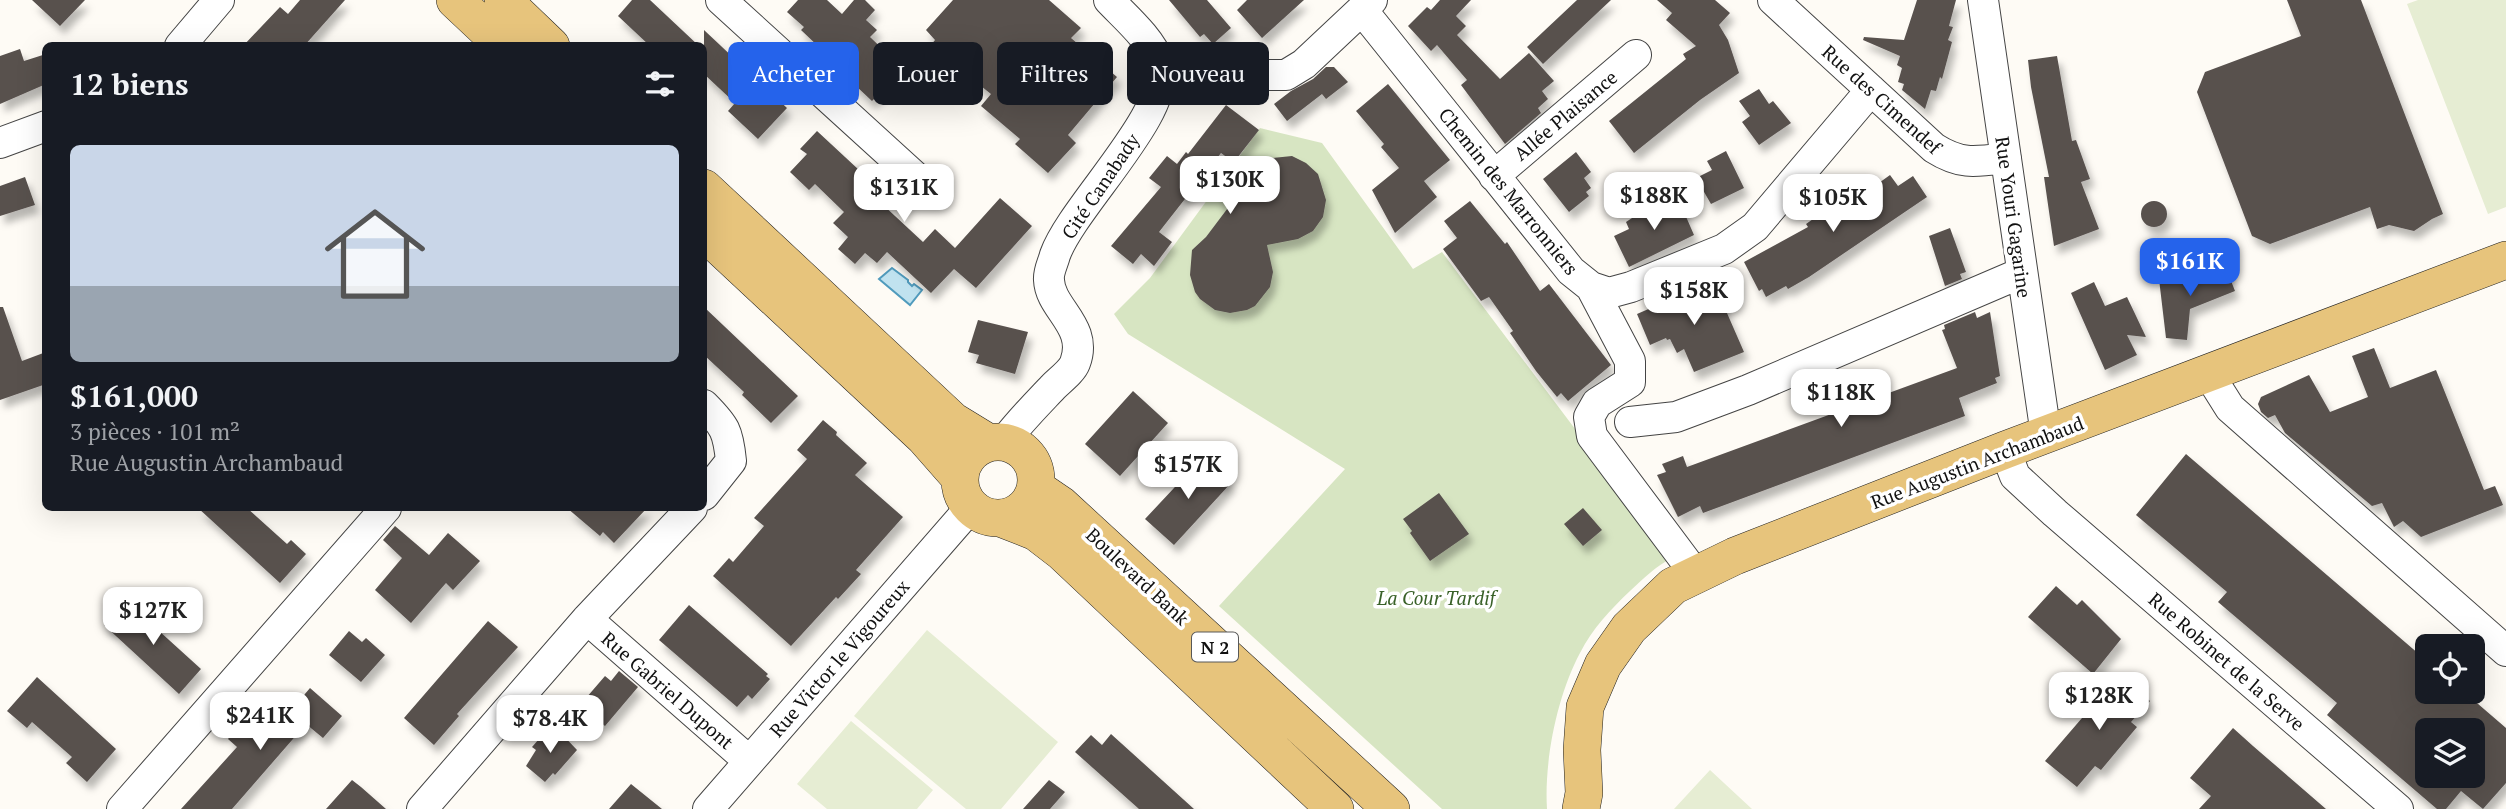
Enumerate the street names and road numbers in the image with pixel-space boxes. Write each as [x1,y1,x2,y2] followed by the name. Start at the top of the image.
[1817,39,1948,160] street label: Rue des Cimendef
[1508,64,1622,166] street label: Allée Plaisance
[1434,102,1584,280] street label: Chemin des Marronniers
[1056,128,1145,244] street label: Cité Canabady
[1990,135,2038,299] street label: Rue Youri Gagarine
[1867,410,2087,514] street label: Rue Augustin Archambaud
[1081,522,1195,630] street label: Boulevard Bank
[764,574,914,742] street label: Rue Victor le Vigoureux
[2144,586,2310,736] street label: Rue Robinet de la Serve
[597,626,739,754] street label: Rue Gabriel Dupont
[1192,632,1238,662] road number: N 2

